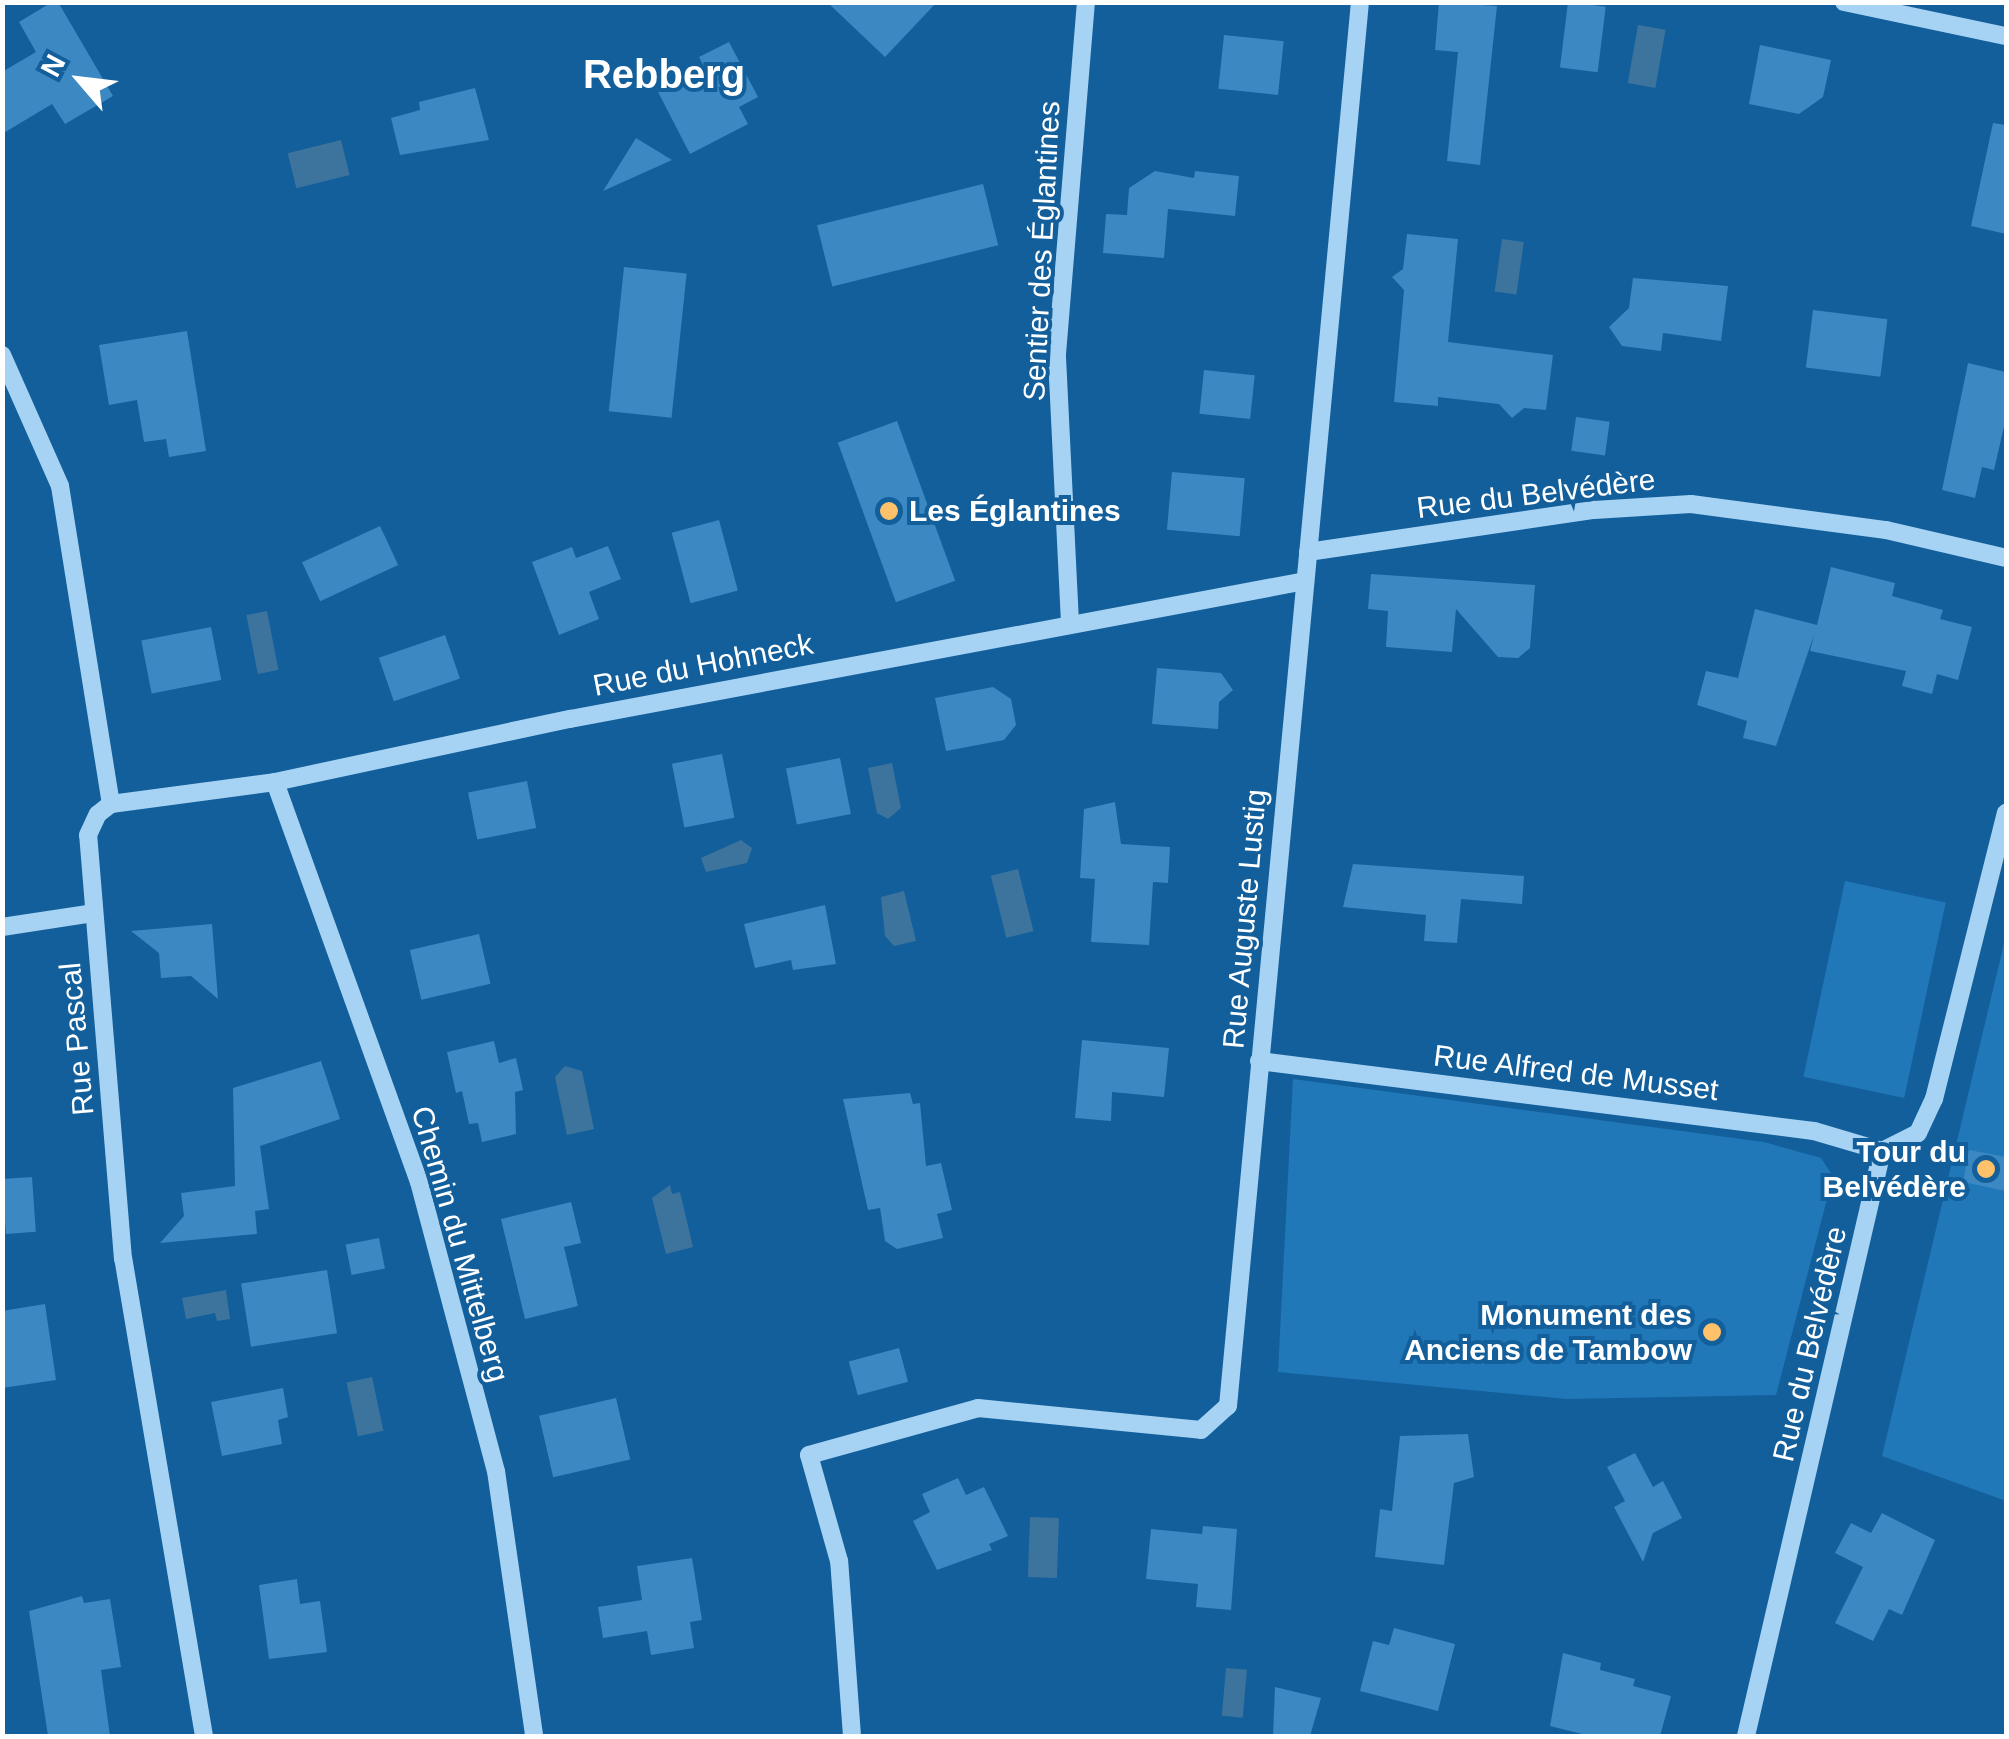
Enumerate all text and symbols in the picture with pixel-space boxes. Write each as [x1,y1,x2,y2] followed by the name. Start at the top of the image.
[30,30,130,130] north arrow
[35,49,72,82] text: N
[583,50,745,98] district label: Rebberg
[1016,100,1068,402] street label: Sentier des Églantines
[1415,462,1657,526] street label: Rue du Belvédère
[909,493,1121,529] place label: Les Églantines
[878,500,900,522] marker: Les Églantines
[590,626,816,704] street label: Rue du Hohneck
[1216,787,1274,1051] street label: Rue Auguste Lustig
[52,961,102,1117] street label: Rue Pascal
[1431,1038,1721,1108] street label: Rue Alfred de Musset
[403,1102,517,1386] street label: Chemin du Mittelberg
[1823,1134,1966,1204] place label: Tour du Belvédère
[1975,1158,1997,1180] marker: Tour du Belvédère
[1765,1223,1855,1465] street label: Rue du Belvédère
[1404,1297,1692,1368] place label: Monument des Anciens de Tambow
[1701,1321,1723,1343] marker: Monument des Anciens de Tambow

